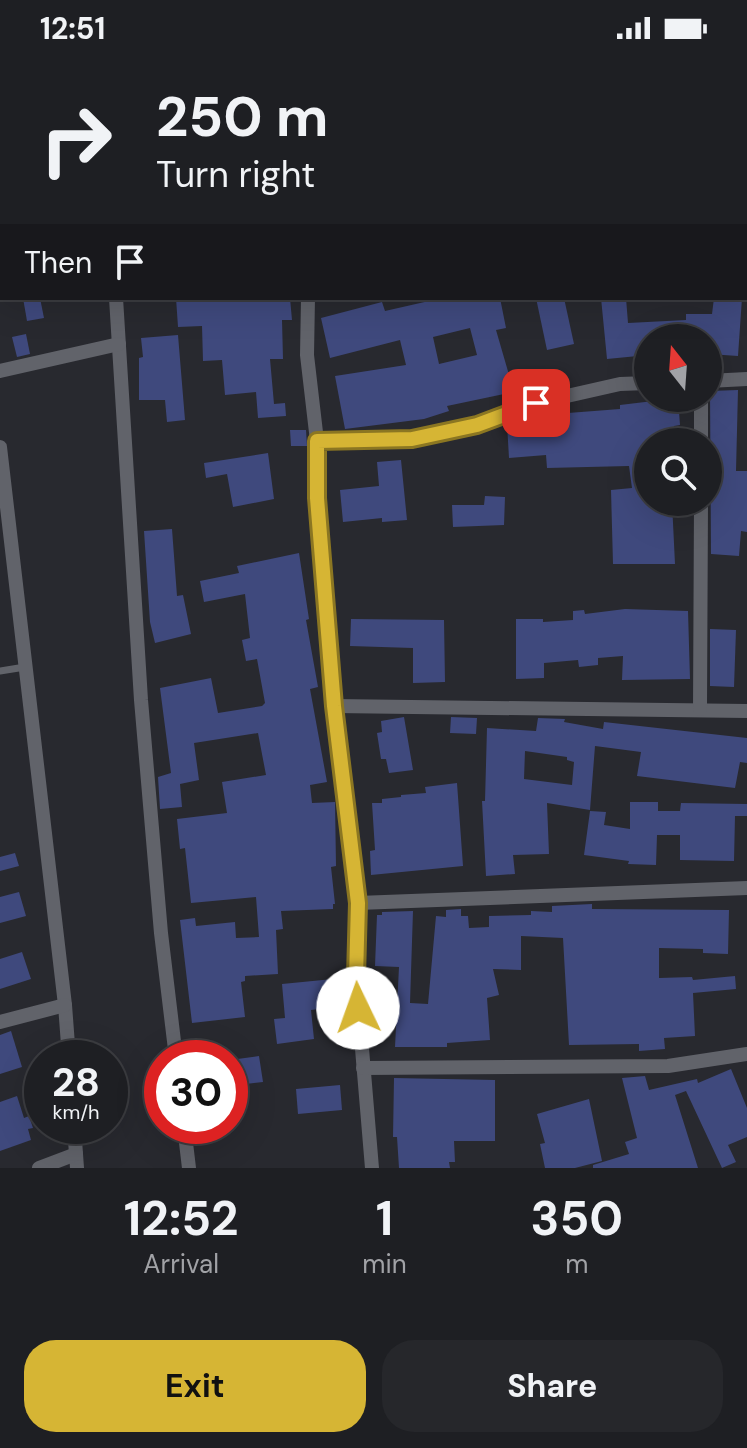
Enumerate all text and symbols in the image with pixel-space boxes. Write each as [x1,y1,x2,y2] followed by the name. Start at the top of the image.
[40,9,105,48] text: 12:51
[156,80,328,153] text: 250 m
[24,88,128,192] icon: right
[156,151,315,198] text: Turn right
[108,240,152,284] icon: arrive
[24,243,92,282] text: Then
[634,324,722,412] north arrow
[634,324,722,516] map controls
[502,369,570,437] pin
[514,381,558,425] icon: arrive
[634,428,722,516] button: search
[316,966,400,1050] position arrow
[144,1040,248,1144] speed limit sign: 30
[52,1056,100,1108] text: 28
[52,1099,100,1125] text: km/h
[124,1187,238,1250] text: 12:52
[376,1187,393,1250] text: 1
[531,1187,623,1250] text: 350
[143,1247,219,1281] text: Arrival
[362,1247,407,1281] text: min
[565,1247,588,1281] text: m
[24,1340,366,1432] button: Exit
[382,1340,723,1432] button: Share

